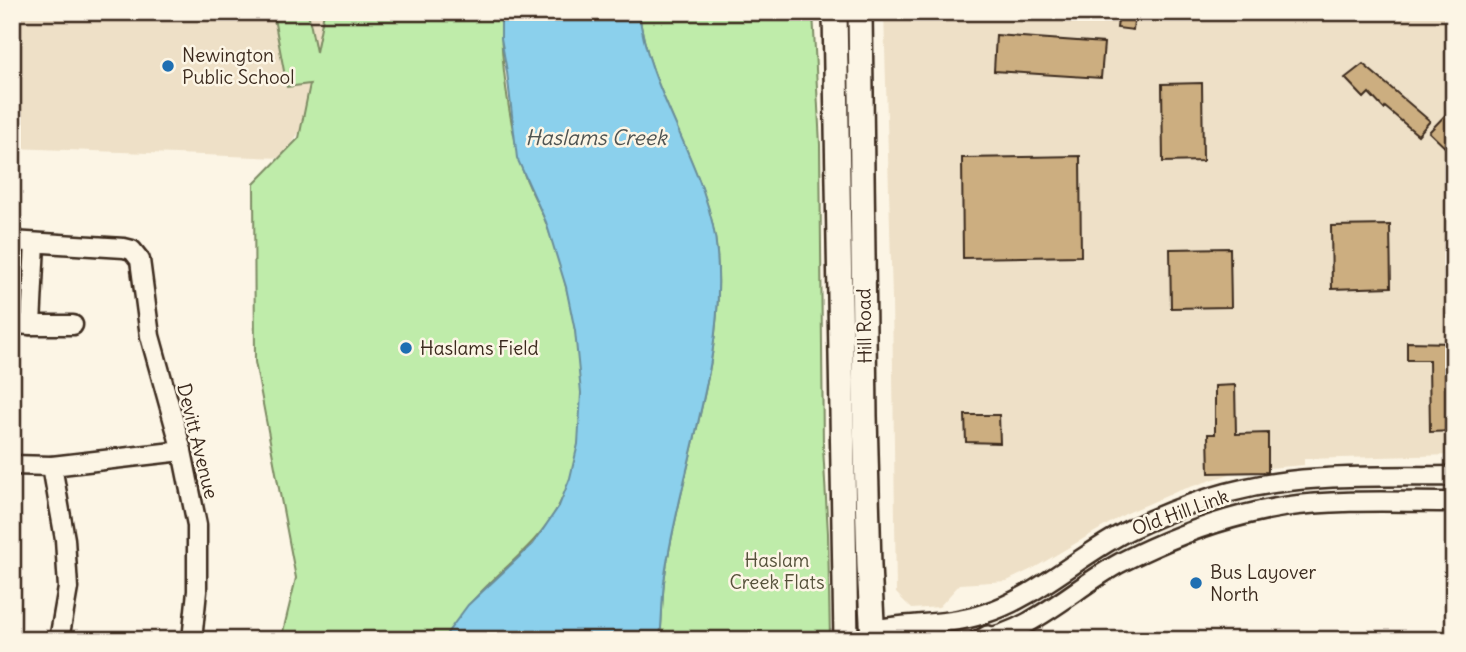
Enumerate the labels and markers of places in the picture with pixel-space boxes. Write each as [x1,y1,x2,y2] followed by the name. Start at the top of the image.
[182,43,295,89] place label: Newington Public School
[160,58,176,74] marker: Newington Public School
[420,336,539,360] place label: Haslams Field
[398,340,414,356] marker: Haslams Field
[1210,560,1317,606] place label: Bus Layover North
[1188,575,1204,591] marker: Bus Layover North

